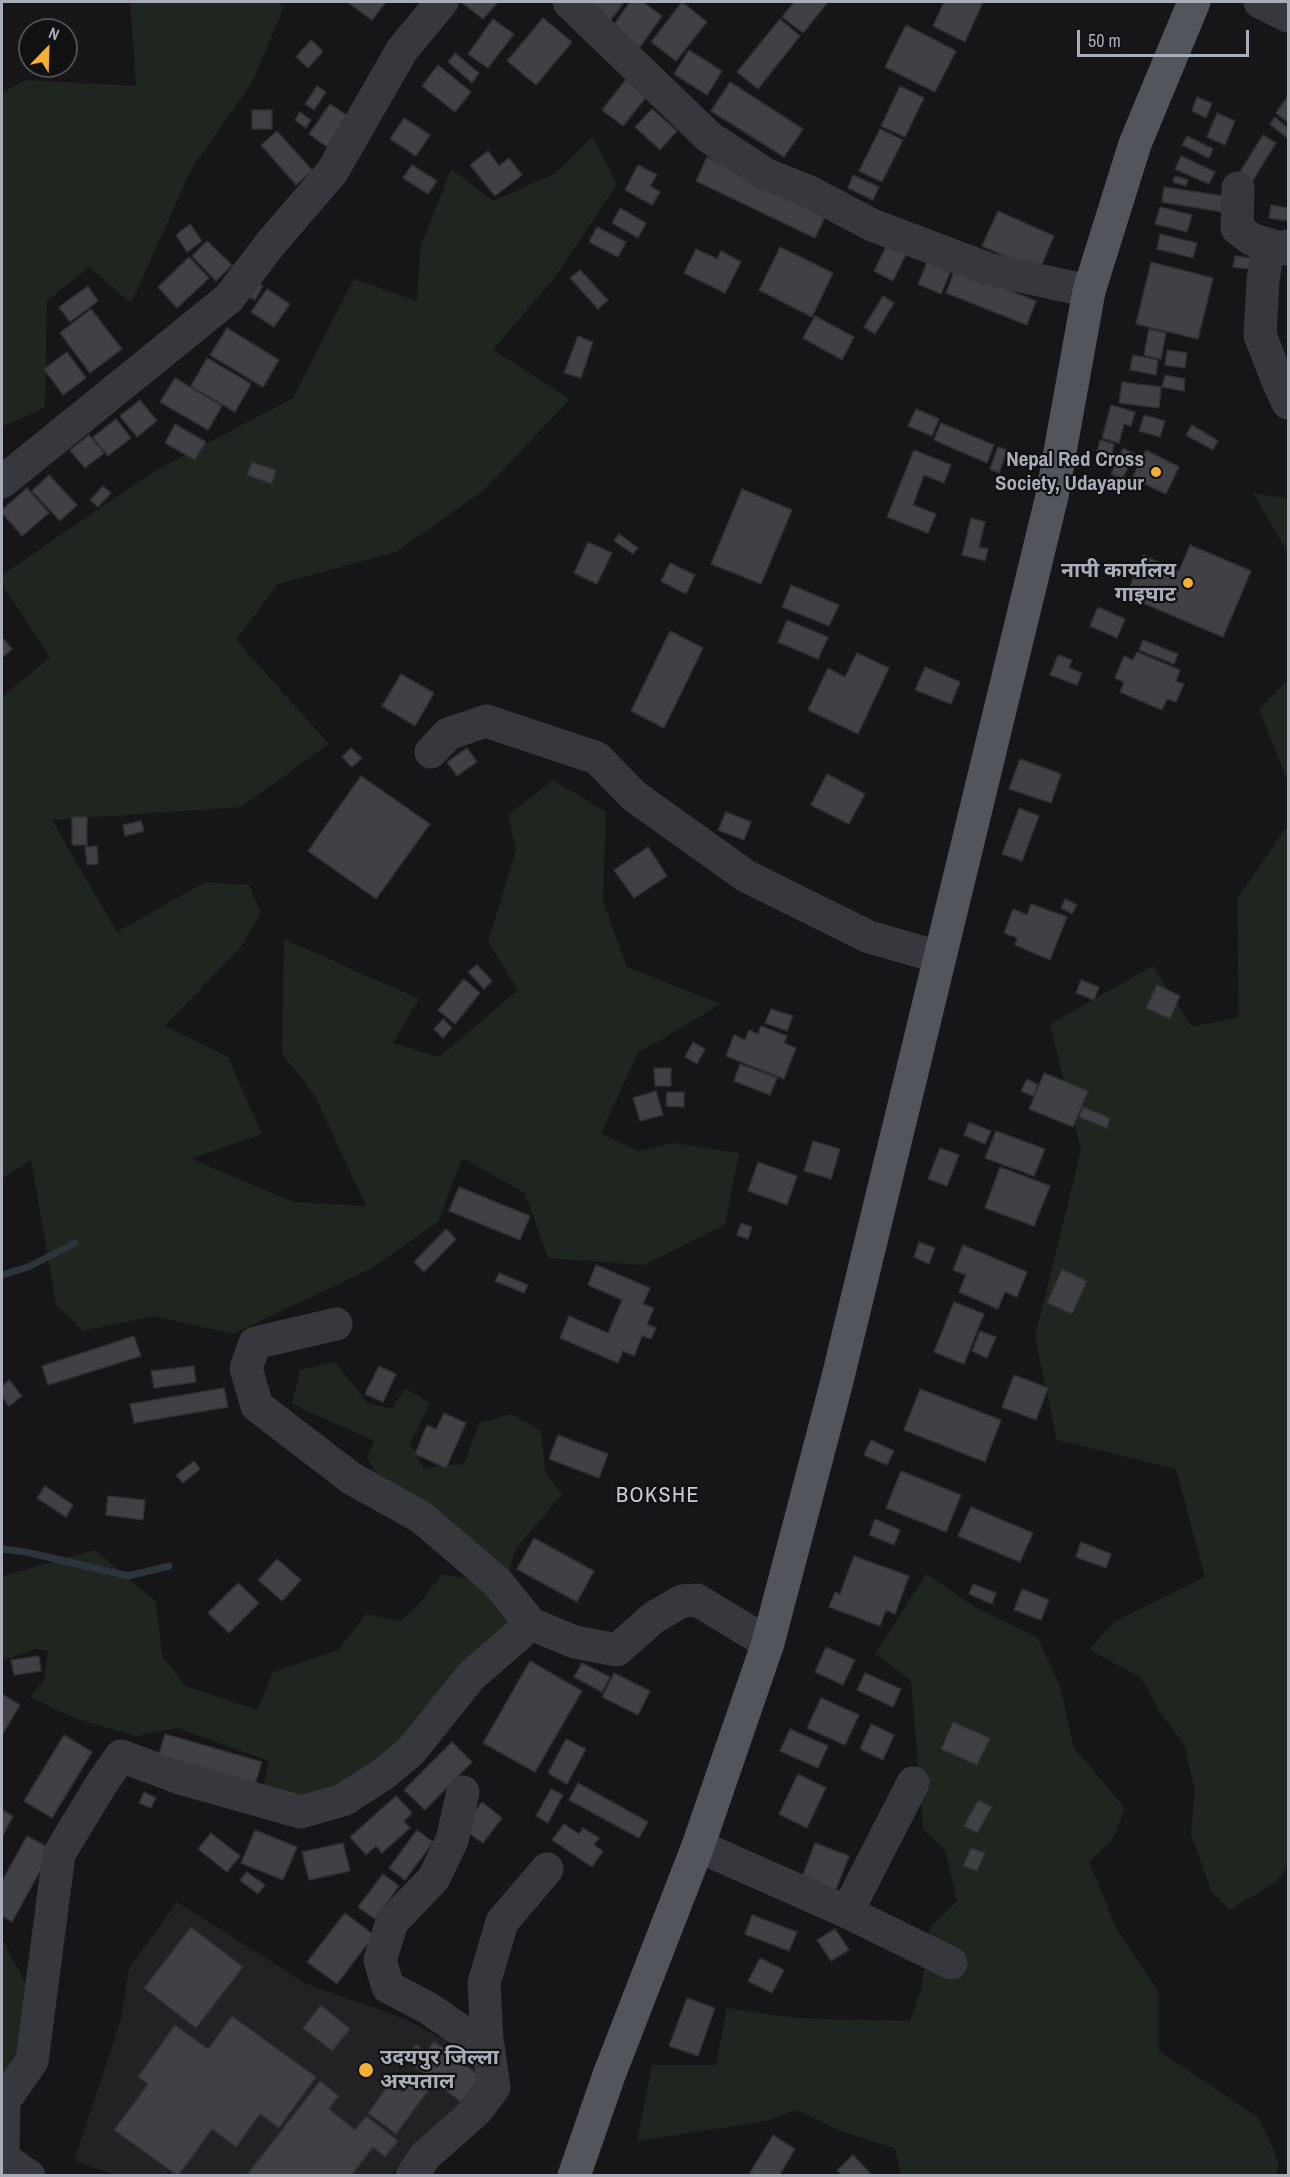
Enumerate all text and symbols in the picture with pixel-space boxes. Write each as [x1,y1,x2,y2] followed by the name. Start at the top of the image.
[18,18,78,78] north arrow
[1080,18,1252,56] scale bar
[46,21,63,45] text: N
[1088,28,1121,53] text: 50 m
[995,447,1144,497] place label: Nepal Red Cross Society, Udayapur
[1149,465,1163,479] marker: Nepal Red Cross Society, Udayapur
[1061,558,1176,608] place label: नापी कार्यालय गाइघाट
[1181,576,1195,590] marker: नापी कार्यालय गाइघाट
[616,1483,700,1509] district label: BOKSHE
[380,2045,499,2095] place label: उदयपुर जिल्ला अस्पताल
[357,2061,375,2079] marker: उदयपुर जिल्ला अस्पताल

